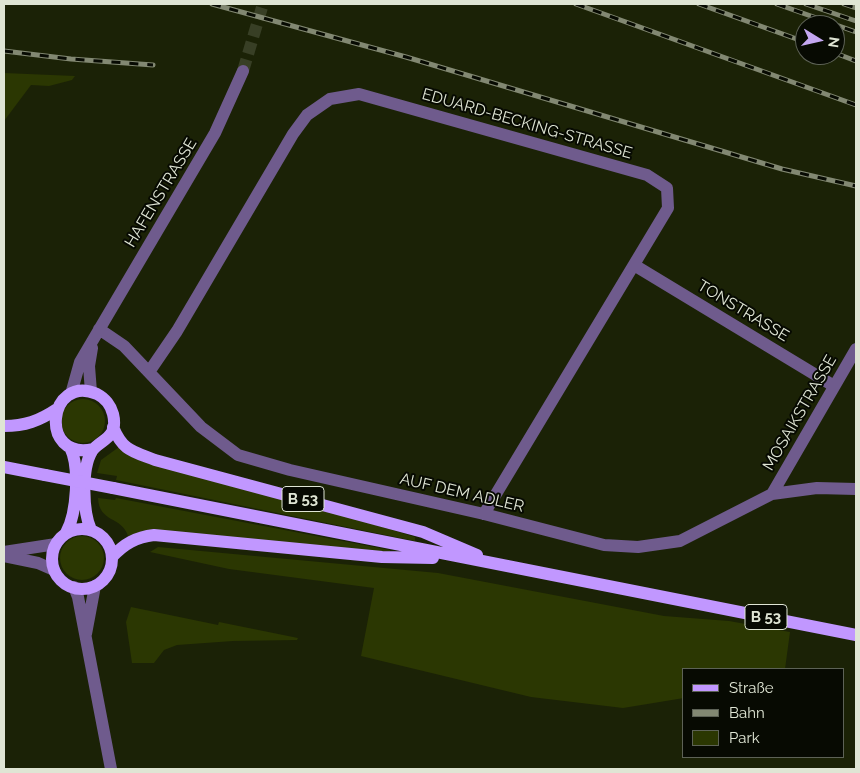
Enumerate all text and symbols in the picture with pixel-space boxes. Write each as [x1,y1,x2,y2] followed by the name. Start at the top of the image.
[795,15,845,65] north arrow
[825,36,843,49] text: N
[420,85,634,163] street label: EDUARD-BECKING-STRASSE
[121,135,201,251] street label: HAFENSTRASSE
[694,276,792,346] street label: TONSTRASSE
[759,352,841,474] street label: MOSAIKSTRASSE
[398,469,526,517] street label: AUF DEM ADLER
[282,486,324,512] road number: B 53
[745,604,787,630] road number: B 53
[682,668,845,758] legend
[729,679,773,697] text: Straße
[729,704,765,722] text: Bahn
[729,729,760,747] text: Park

